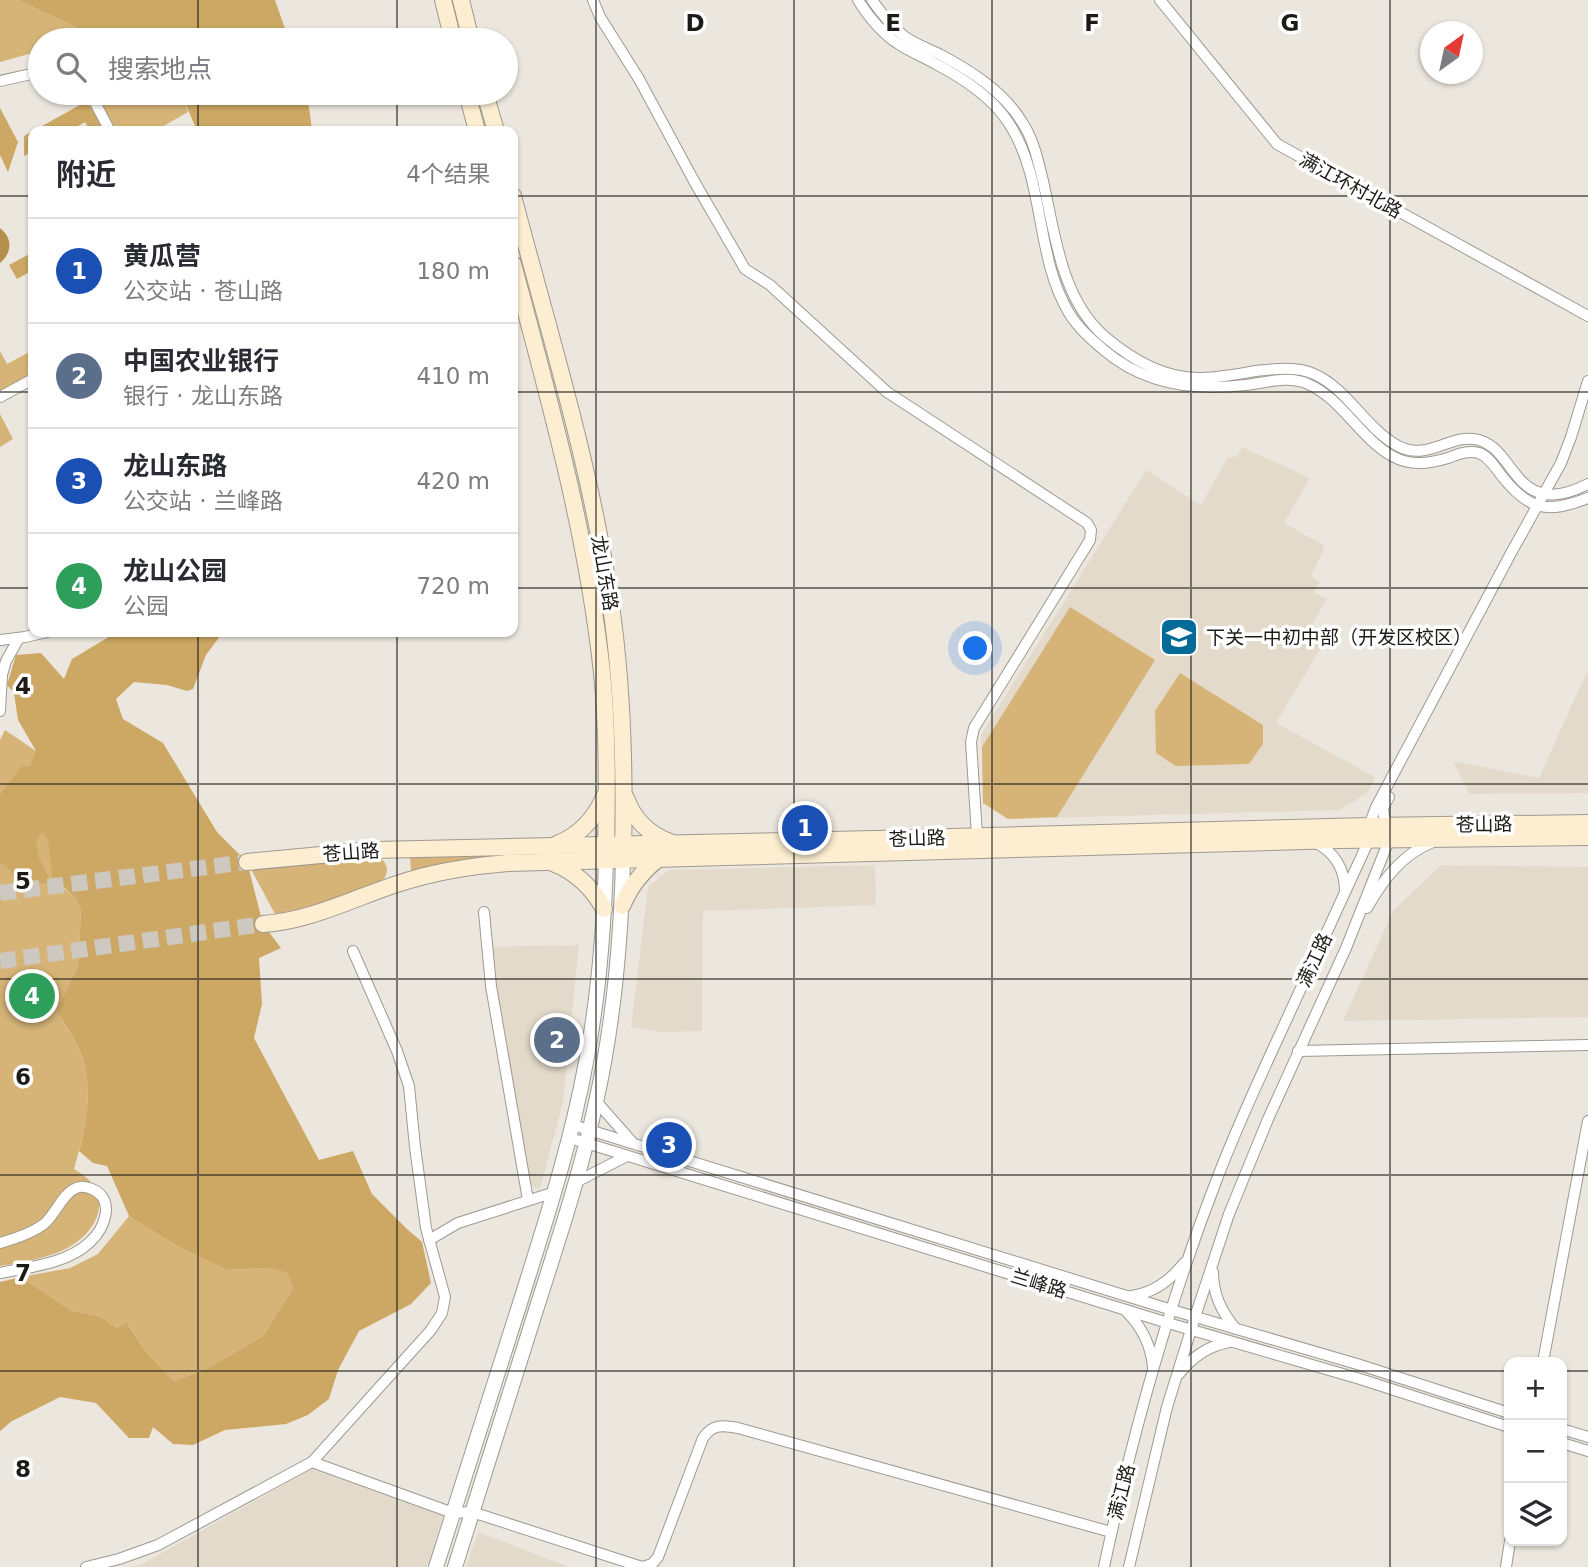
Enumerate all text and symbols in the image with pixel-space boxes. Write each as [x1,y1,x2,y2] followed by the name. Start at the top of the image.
[685,10,705,36] text: D
[885,10,901,36] text: E
[1084,10,1100,36] text: F
[1281,10,1299,36] text: G
[1420,21,1483,84] north arrow
[28,28,518,105] search box
[52,48,90,86] icon: search
[108,54,212,84] text: 搜索地点
[1296,148,1406,222] street label: 满江环村北路
[56,157,116,192] text: 附近
[406,161,490,187] text: 4个结果
[123,241,201,271] text: 黄瓜营
[71,258,87,284] text: 1
[416,258,490,284] text: 180 m
[123,278,283,304] text: 公交站 · 苍山路
[123,346,279,376] text: 中国农业银行
[71,363,87,389] text: 2
[416,363,490,389] text: 410 m
[123,383,283,409] text: 银行 · 龙山东路
[123,451,227,481] text: 龙山东路
[71,468,87,494] text: 3
[416,468,490,494] text: 420 m
[123,488,283,514] text: 公交站 · 兰峰路
[588,534,622,612] street label: 龙山东路
[123,556,227,586] text: 龙山公园
[71,573,87,599] text: 4
[416,573,490,599] text: 720 m
[123,593,169,619] text: 公园
[1158,616,1200,658] school or university icon: 下关一中初中部（开发区校区）
[1206,626,1472,648] place label: 下关一中初中部（开发区校区）
[958,631,992,665] your location
[15,673,31,699] text: 4
[782,802,828,854] pin: 1
[1455,813,1513,835] street label: 苍山路
[888,826,946,850] street label: 苍山路
[322,839,380,865] street label: 苍山路
[15,868,31,894] text: 5
[1292,930,1336,990] street label: 满江路
[9,970,55,1022] pin: 4
[534,1014,580,1066] pin: 2
[15,1064,31,1090] text: 6
[646,1119,692,1171] pin: 3
[15,1260,31,1286] text: 7
[1009,1264,1069,1302] street label: 兰峰路
[1504,1357,1567,1546] map controls
[1504,1357,1567,1420] button: +
[1504,1420,1567,1483] button: −
[15,1456,31,1482] text: 8
[1103,1462,1139,1522] street label: 满江路
[1504,1483,1567,1546] button: layers

